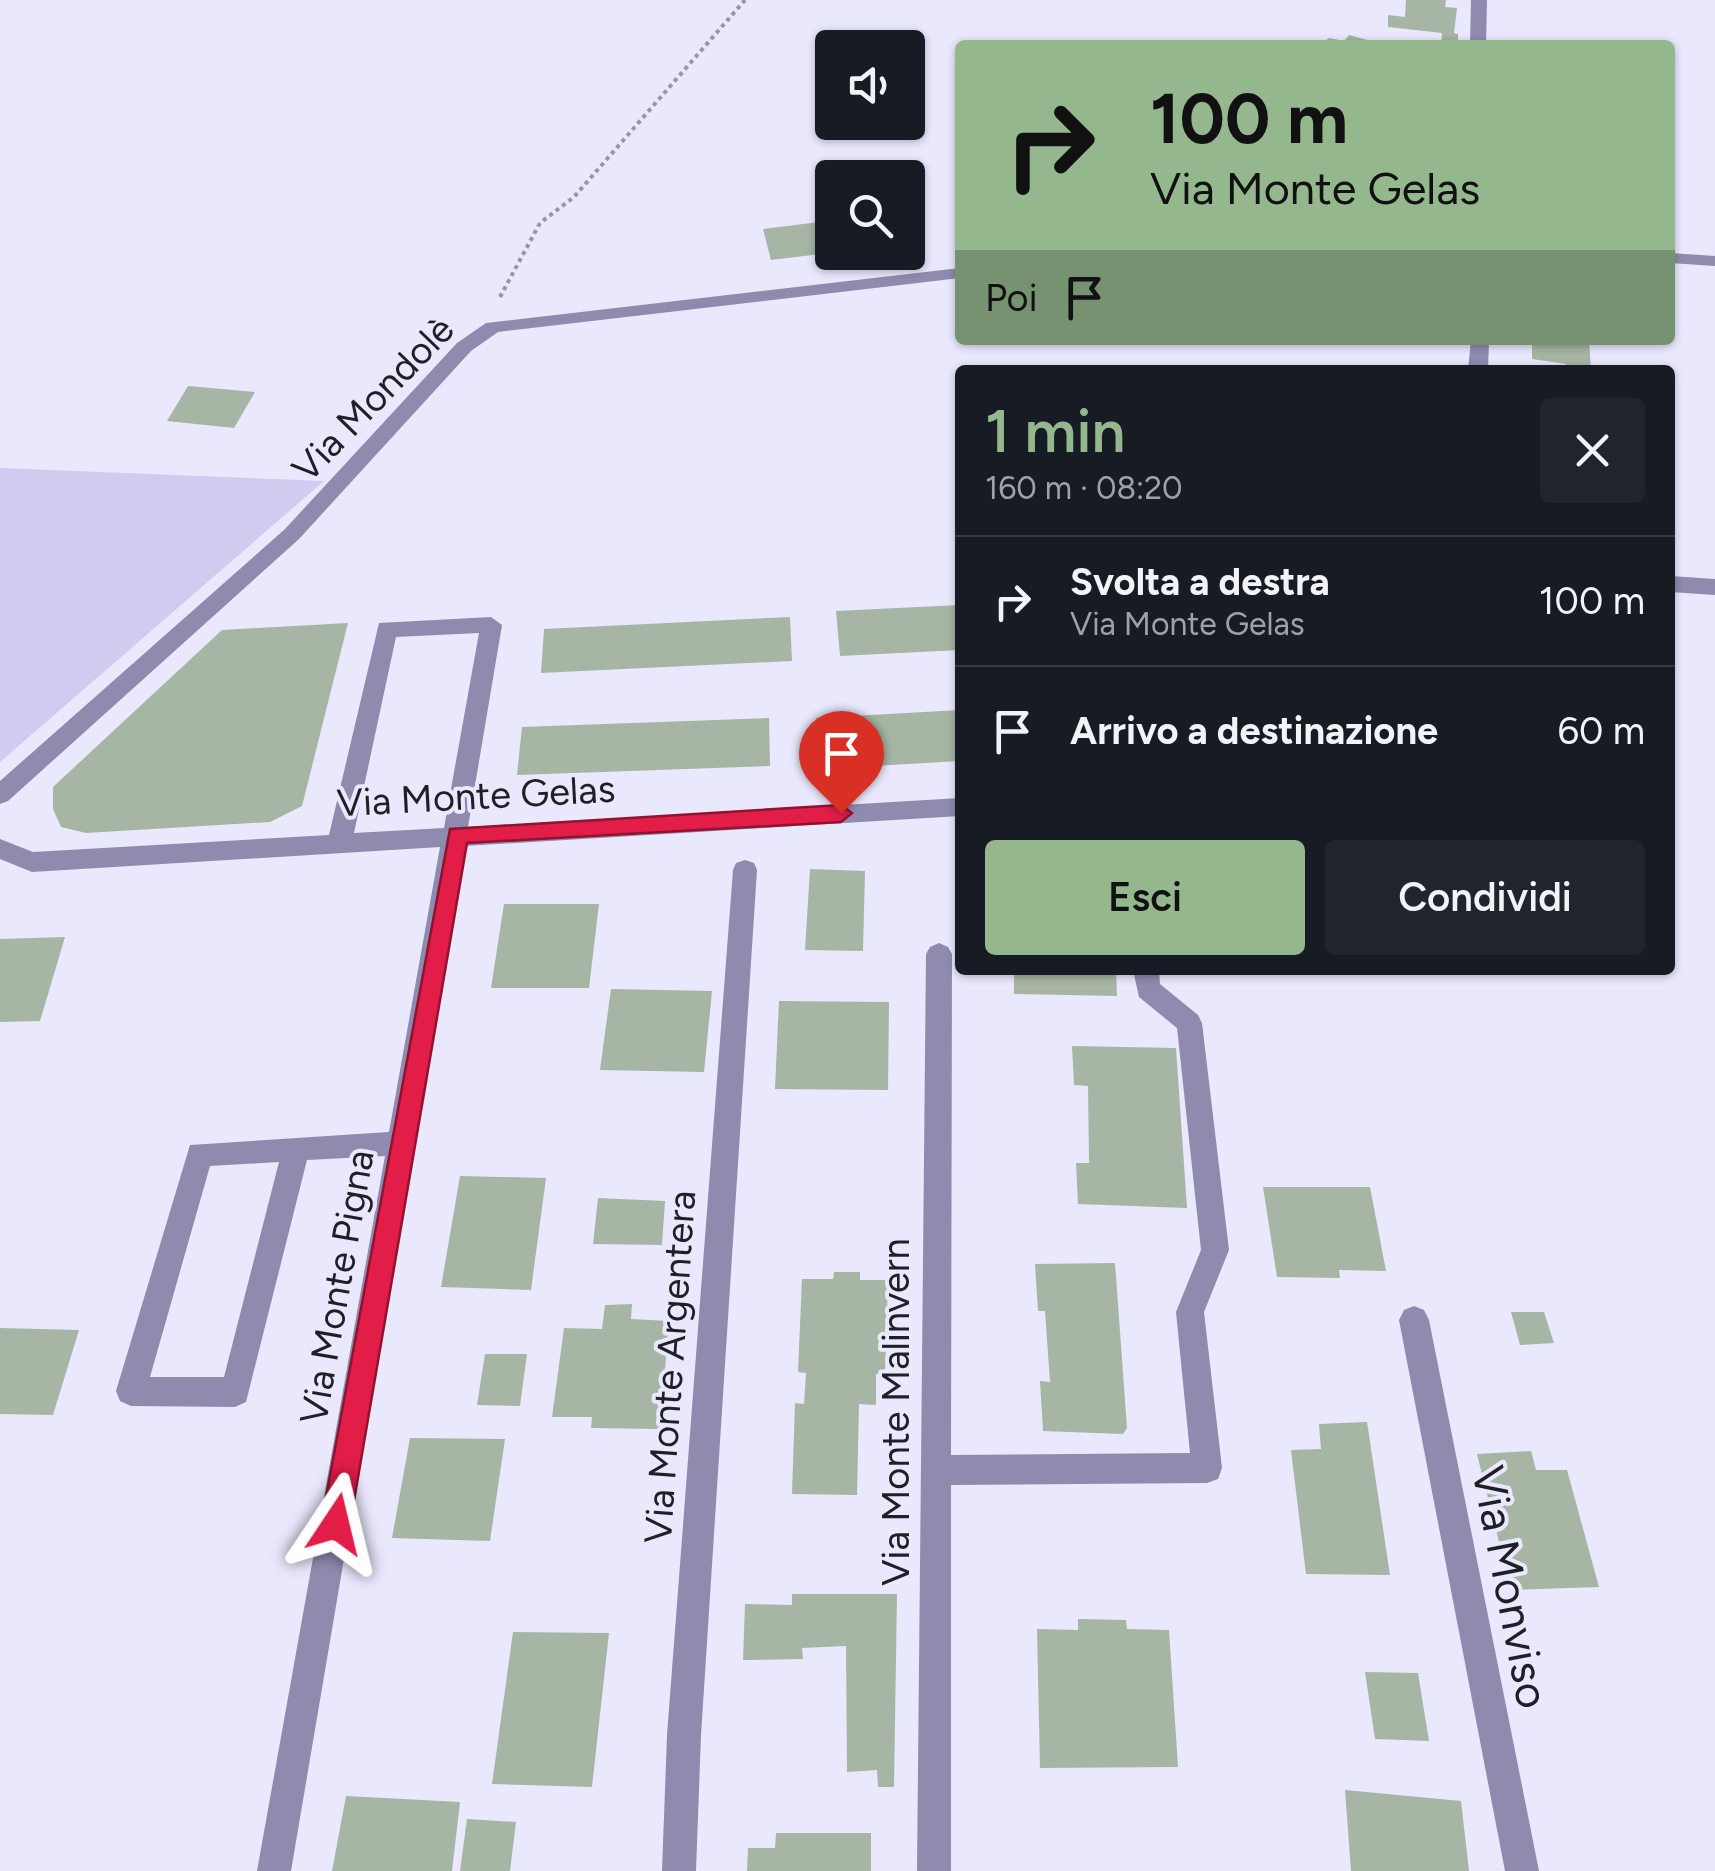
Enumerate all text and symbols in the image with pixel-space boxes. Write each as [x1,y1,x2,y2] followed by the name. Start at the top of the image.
[815,30,925,270] map controls
[815,30,925,140] button: sound
[1150,76,1348,161] text: 100 m
[985,80,1115,210] icon: right
[815,160,925,270] button: search
[1150,161,1480,215] text: Via Monte Gelas
[1057,270,1112,325] icon: arrive
[985,275,1037,321] text: Poi
[283,306,463,492] street label: Via Mondolè
[985,395,1125,467] text: 1 min
[1540,398,1645,503] button: close
[985,469,1183,507] text: 160 m · 08:20
[1070,559,1330,605] text: Svolta a destra
[985,574,1040,629] icon: right
[1539,578,1645,624] text: 100 m
[1070,605,1305,643] text: Via Monte Gelas
[985,704,1040,759] icon: arrive
[1070,708,1438,754] text: Arrivo a destinazione
[1557,708,1645,754] text: 60 m
[799,711,884,814] pin
[814,726,869,781] icon: arrive
[336,766,616,826] street label: Via Monte Gelas
[985,840,1305,955] button: Esci
[1325,840,1645,955] button: Condividi
[290,1146,384,1428] street label: Via Monte Pigna
[635,1189,705,1545] street label: Via Monte Argentera
[873,1238,919,1586] street label: Via Monte Malinvern
[1461,1461,1561,1713] street label: Via Monviso
[284,1472,388,1576] position arrow

